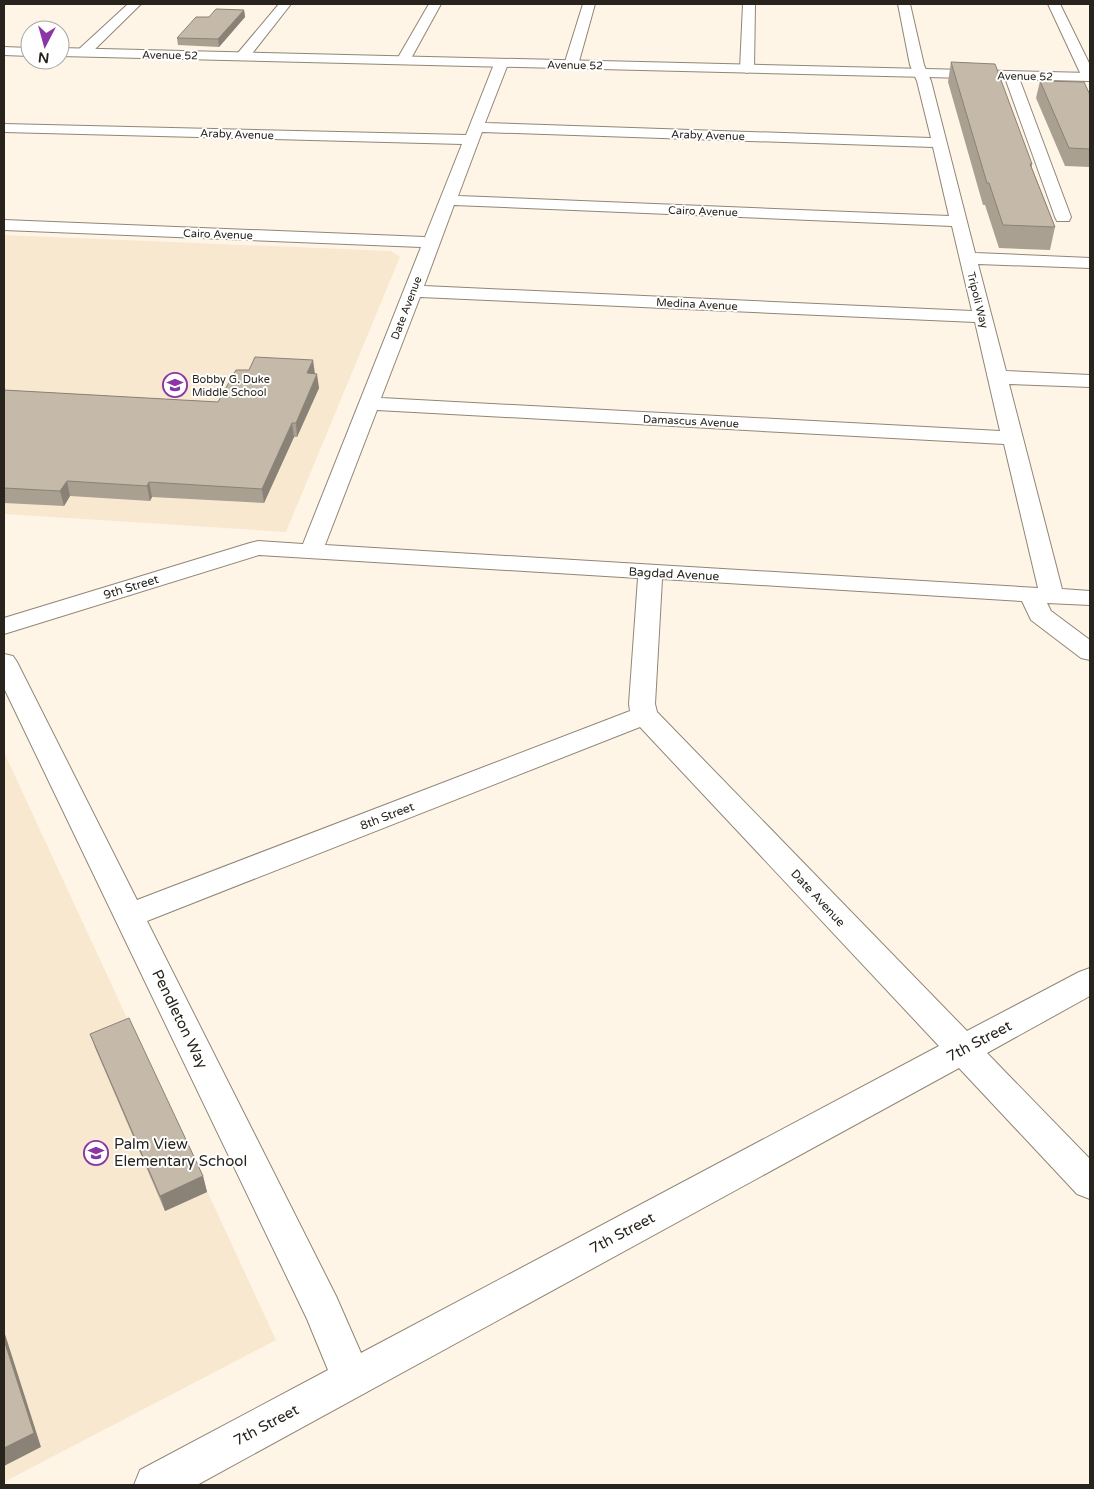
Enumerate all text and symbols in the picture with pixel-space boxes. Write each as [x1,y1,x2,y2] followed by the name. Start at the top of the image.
[20,20,70,70] north arrow
[37,48,50,66] text: N
[142,49,198,62] street label: Avenue 52
[547,59,603,72] street label: Avenue 52
[997,70,1053,83] street label: Avenue 52
[200,127,274,142] street label: Araby Avenue
[671,128,745,143] street label: Araby Avenue
[668,204,738,219] street label: Cairo Avenue
[183,227,253,242] street label: Cairo Avenue
[964,271,991,330] street label: Tripoli Way
[388,275,425,342] street label: Date Avenue
[656,296,738,313] street label: Medina Avenue
[162,372,188,398] school or university icon: Bobby G. Duke Middle School
[192,373,270,399] place label: Bobby G. Duke Middle School
[643,412,739,431] street label: Damascus Avenue
[628,565,720,583] street label: Bagdad Avenue
[102,572,161,602] street label: 9th Street
[358,799,416,833] street label: 8th Street
[788,867,848,930] street label: Date Avenue
[148,967,212,1071] street label: Pendleton Way
[943,1016,1015,1066] street label: 7th Street
[114,1135,247,1170] place label: Palm View Elementary School
[83,1140,109,1166] school or university icon: Palm View Elementary School
[586,1208,658,1258] street label: 7th Street
[230,1400,302,1450] street label: 7th Street

